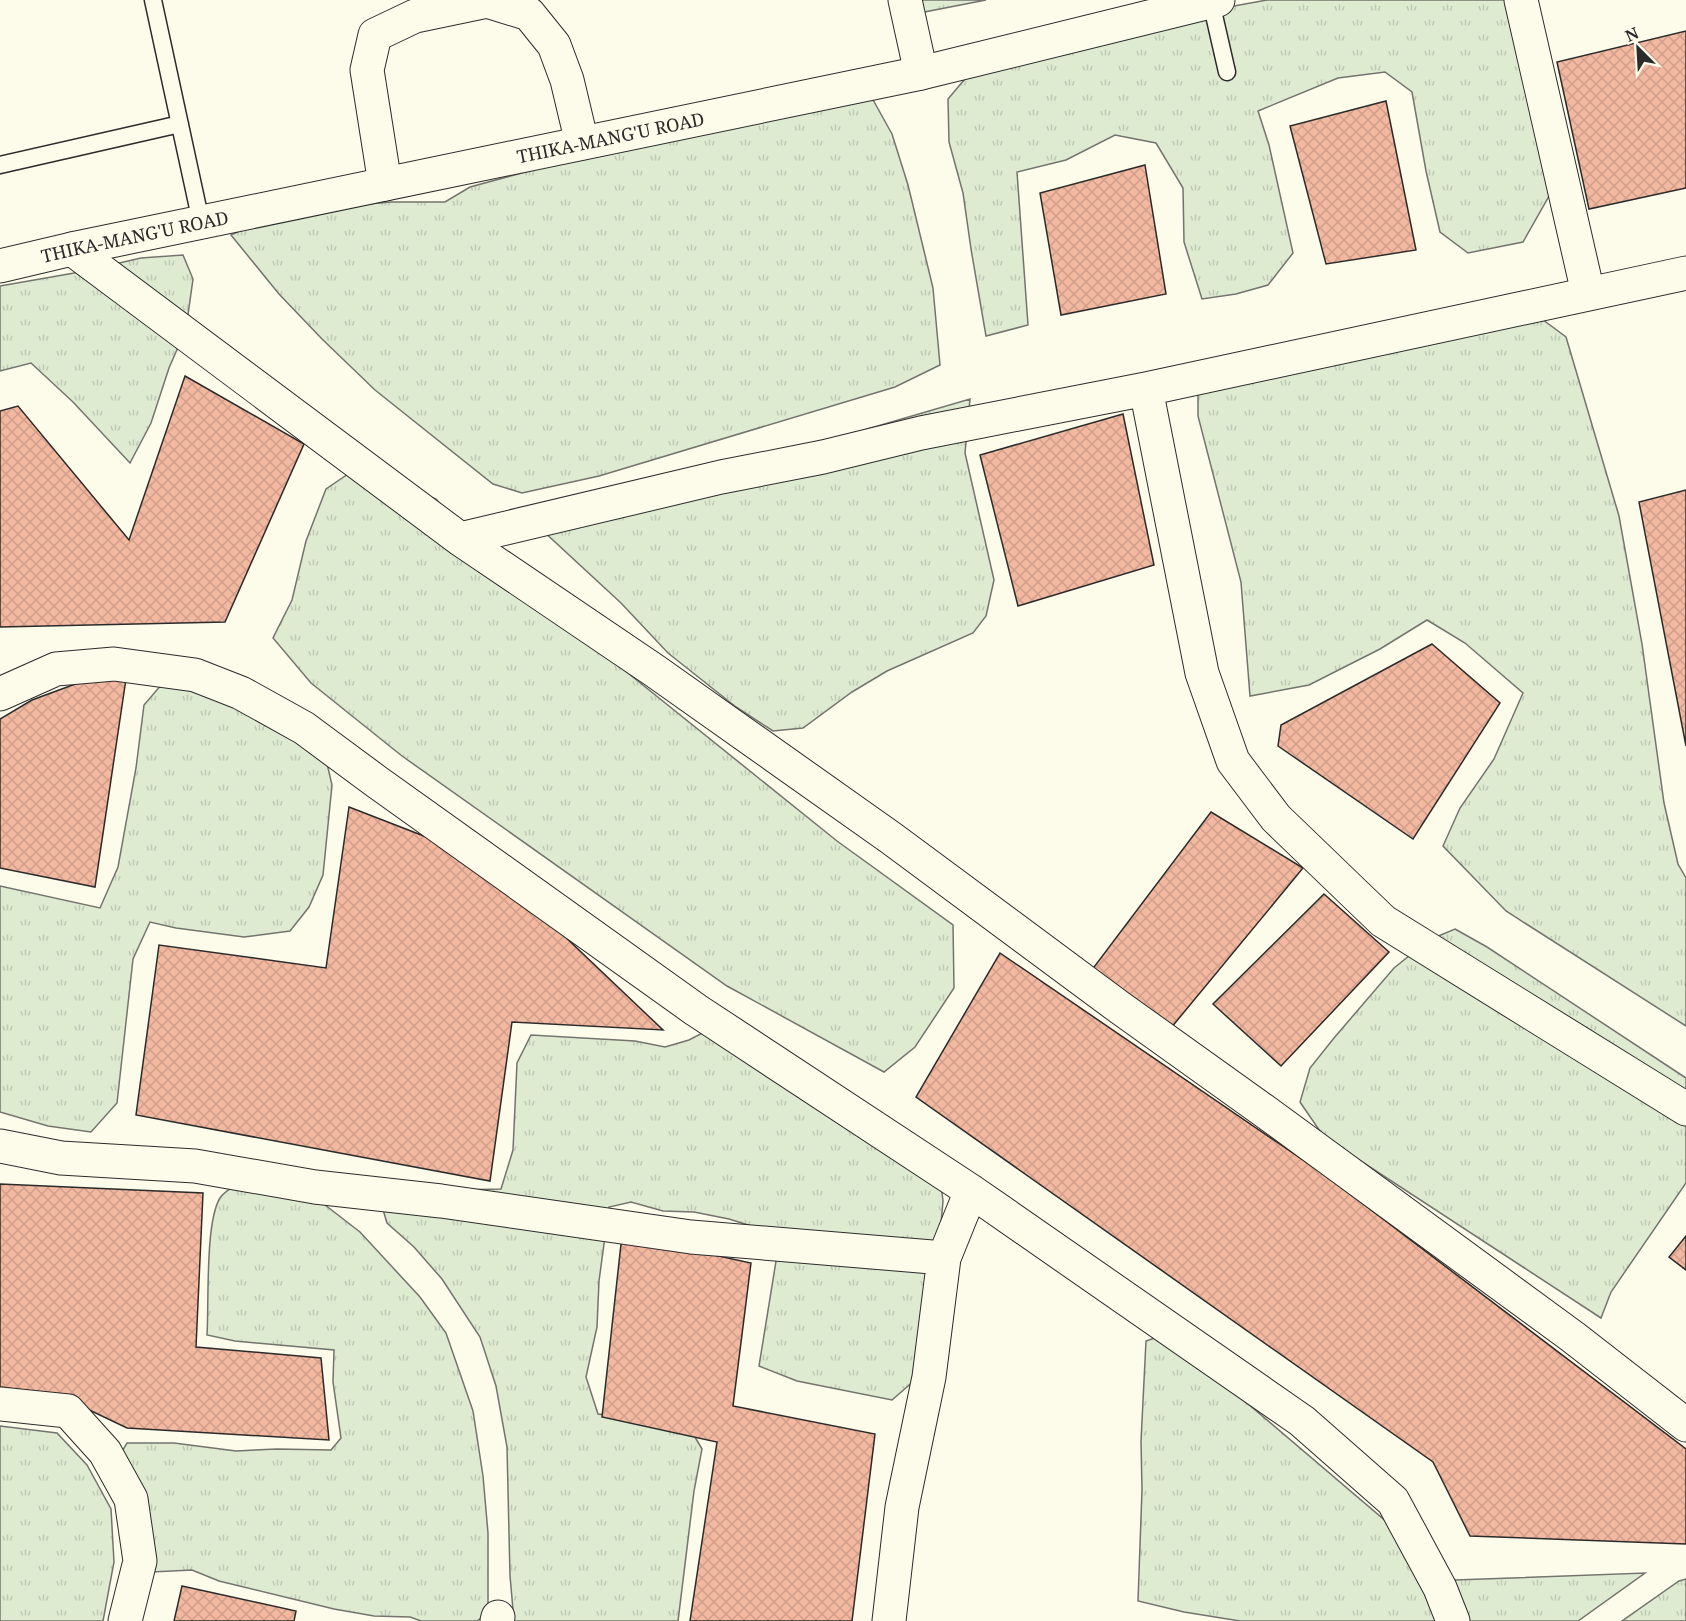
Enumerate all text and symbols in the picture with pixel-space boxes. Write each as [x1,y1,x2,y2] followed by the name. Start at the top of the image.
[1608,18,1668,78] north arrow
[1622,22,1642,47] text: N
[515,106,706,168] street label: THIKA-MANG'U ROAD
[39,205,231,268] street label: THIKA-MANG'U ROAD

